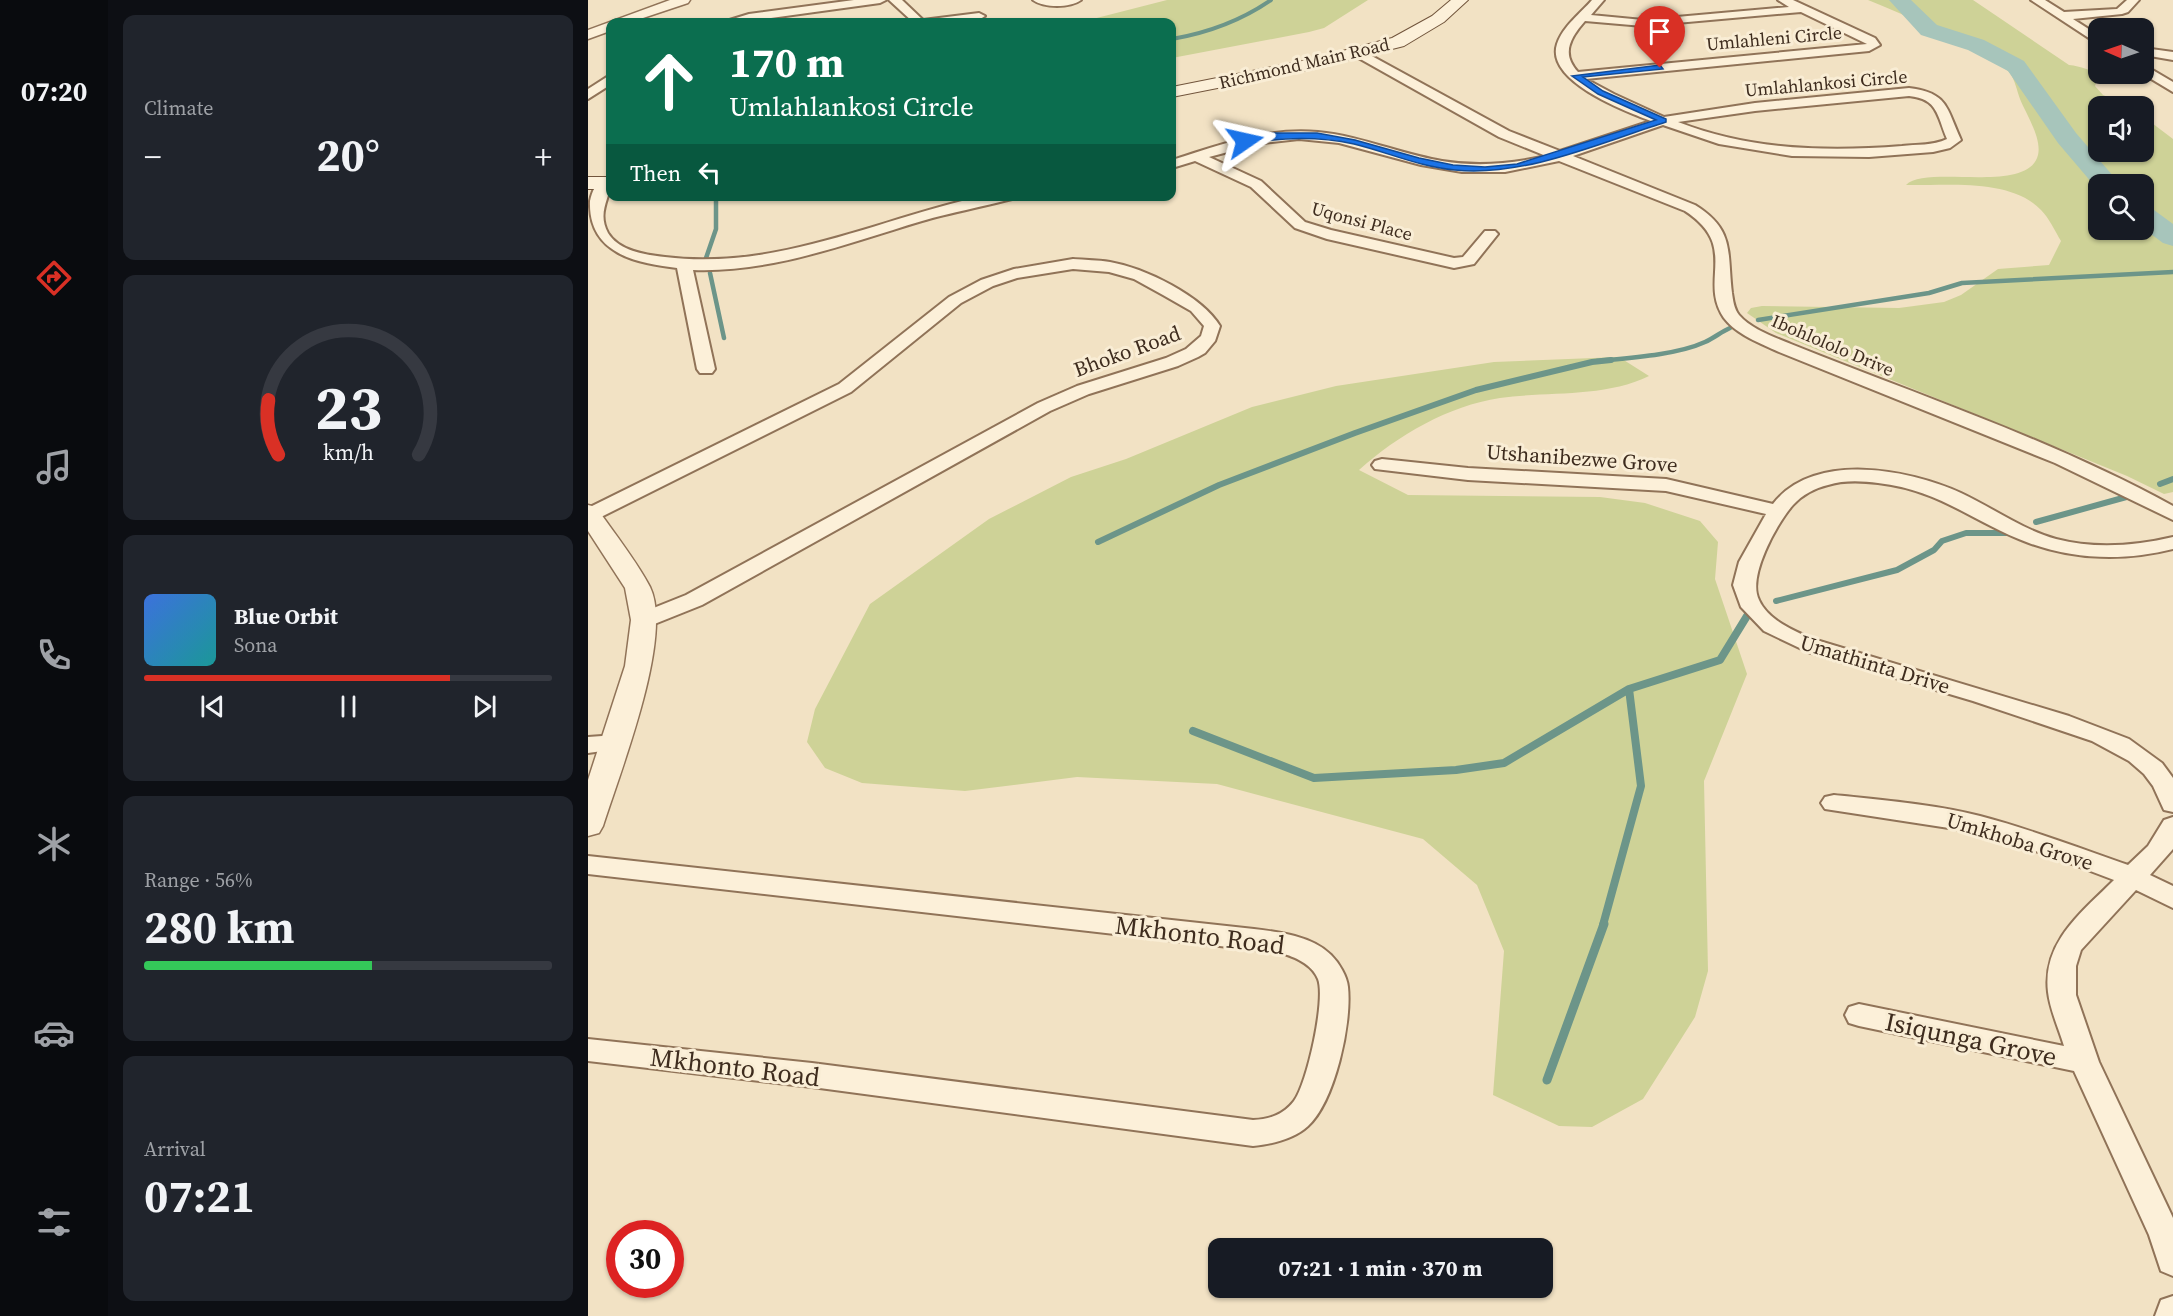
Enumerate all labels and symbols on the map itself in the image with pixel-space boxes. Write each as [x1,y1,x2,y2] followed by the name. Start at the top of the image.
[1634,6,1685,68] pin
[2088,18,2154,84] north arrow
[1705,20,1843,56] street label: Umlahleni Circle
[1216,31,1392,95] street label: Richmond Main Road
[1744,63,1908,103] street label: Umlahlankosi Circle
[1213,109,1277,173] position arrow
[1309,196,1415,246] street label: Uqonsi Place
[1768,308,1898,382] street label: Ibohlololo Drive
[1069,318,1185,384] street label: Bhoko Road
[1485,437,1679,479] street label: Utshanibezwe Grove
[1796,627,1954,701] street label: Umathinta Drive
[1943,805,2097,877] street label: Umkhoba Grove
[1113,907,1287,963] street label: Mkhonto Road
[1882,1003,2060,1075] street label: Isiqunga Grove
[648,1039,822,1095] street label: Mkhonto Road
[606,1220,684,1298] speed limit sign: 30

